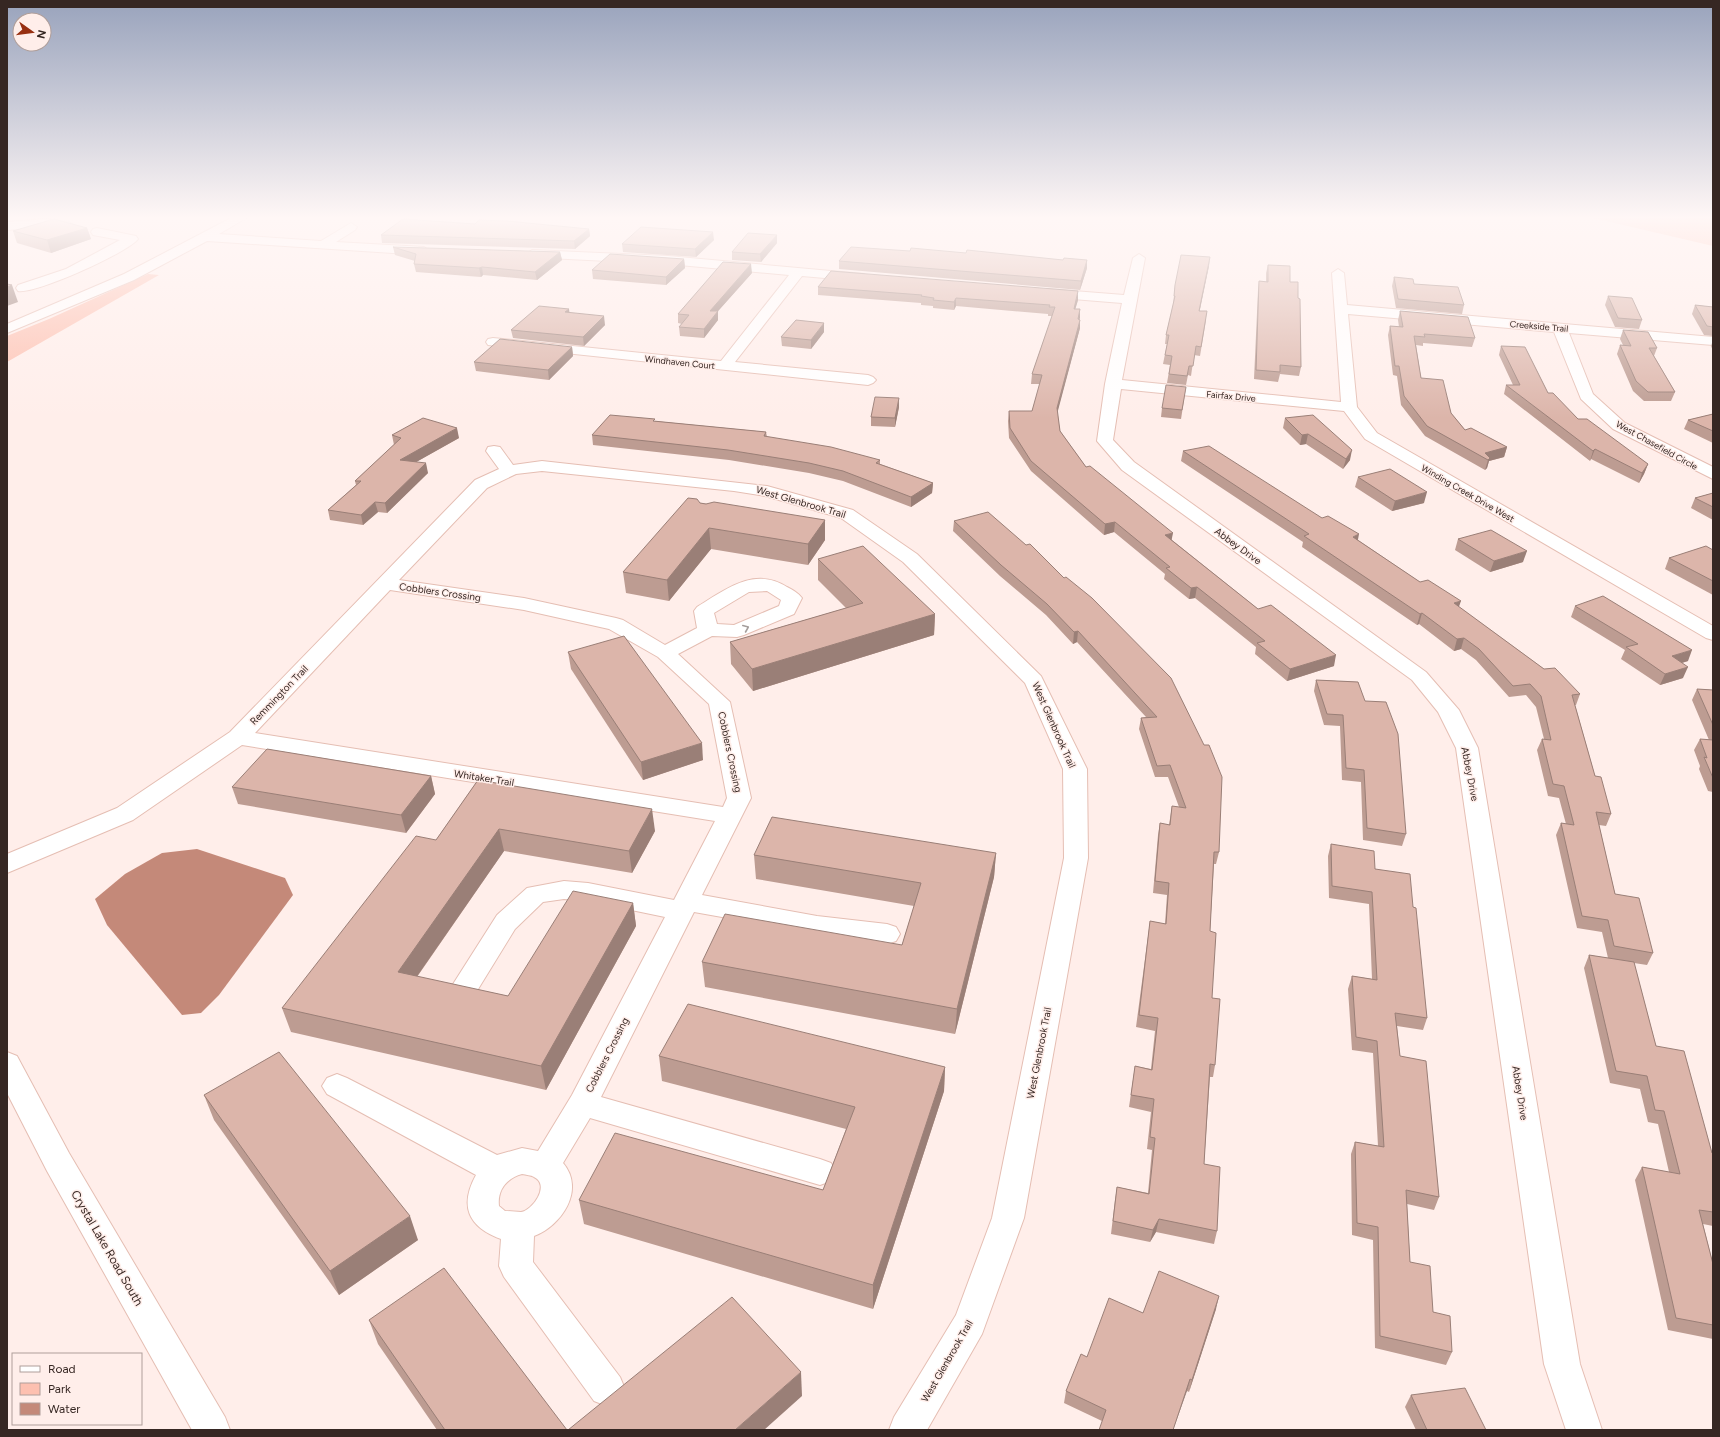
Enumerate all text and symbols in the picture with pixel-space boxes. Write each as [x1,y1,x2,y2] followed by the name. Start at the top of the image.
[12,12,52,52] north arrow
[34,29,49,40] text: N
[1509,318,1569,334] street label: Creekside Trail
[644,353,716,371] street label: Windhaven Court
[1206,388,1256,404] street label: Fairfax Drive
[1614,418,1700,472] street label: West Chasefield Circle
[1420,462,1517,524] street label: Winding Creek Drive West
[755,483,847,521] street label: West Glenbrook Trail
[1212,525,1264,568] street label: Abbey Drive
[398,580,482,604] street label: Cobblers Crossing
[742,624,749,632] one-way arrow
[247,662,311,728] street label: Remmington Trail
[1029,680,1079,770] street label: West Glenbrook Trail
[715,710,745,794] street label: Cobblers Crossing
[1458,746,1482,803] street label: Abbey Drive
[453,767,515,789] street label: Whitaker Trail
[1024,1006,1054,1100] street label: West Glenbrook Trail
[583,1015,632,1095] street label: Cobblers Crossing
[1509,1065,1531,1122] street label: Abbey Drive
[68,1188,146,1309] street label: Crystal Lake Road South
[918,1318,976,1404] street label: West Glenbrook Trail
[12,1353,142,1425] legend
[48,1362,76,1376] text: Road
[48,1382,71,1396] text: Park
[48,1402,80,1416] text: Water

